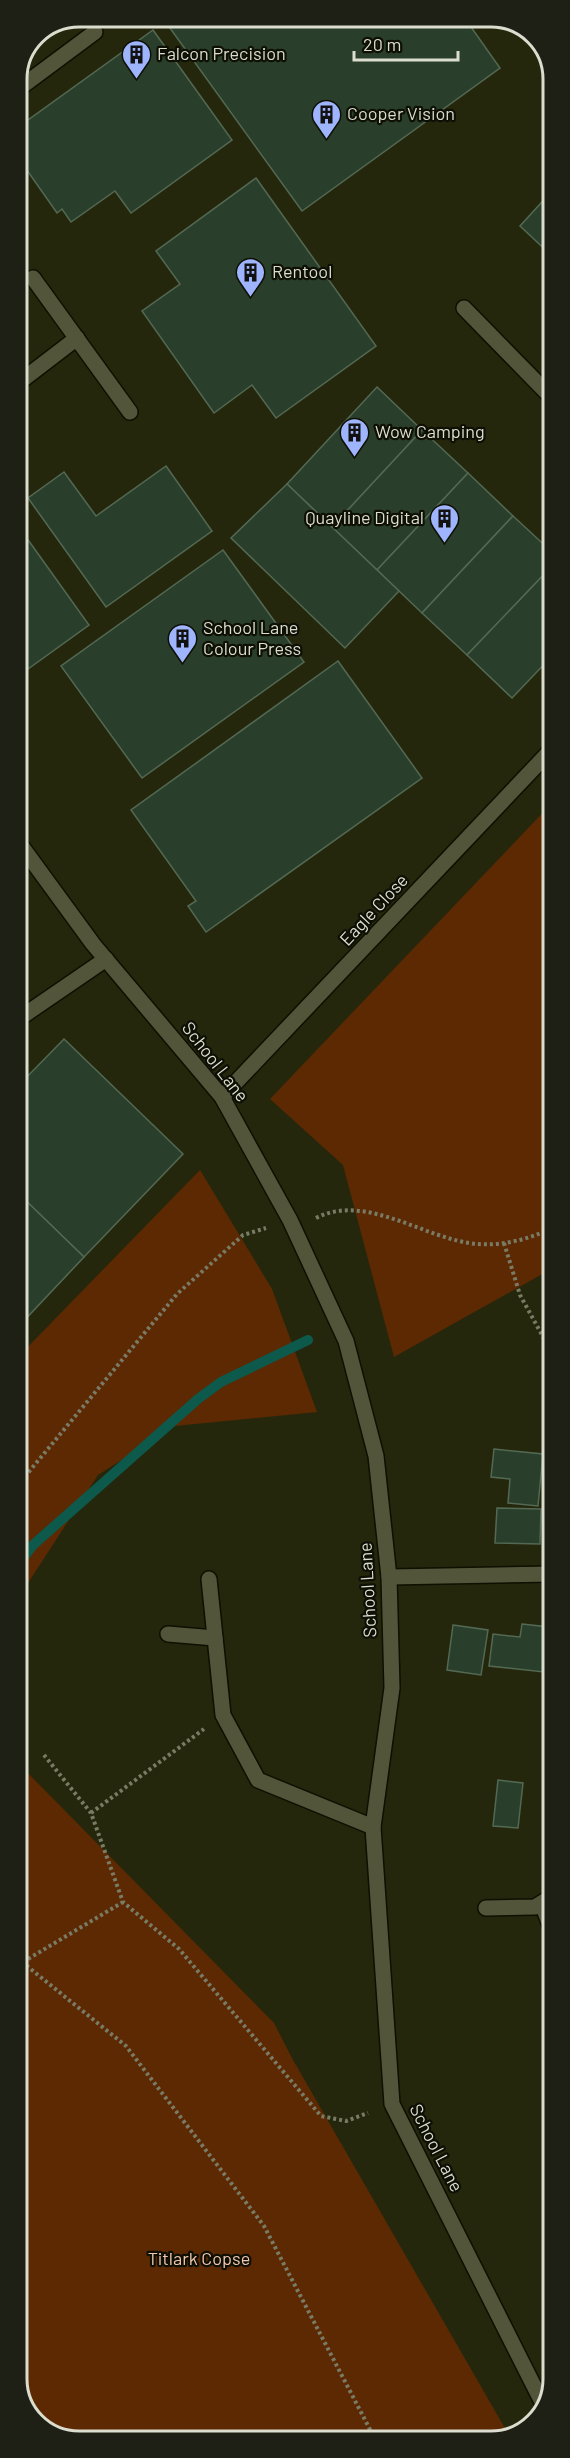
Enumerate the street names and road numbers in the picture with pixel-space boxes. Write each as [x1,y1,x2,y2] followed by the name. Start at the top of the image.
[334,869,412,950] street label: Eagle Close
[178,1017,254,1106] street label: School Lane
[354,1542,380,1638] street label: School Lane
[405,2100,468,2195] street label: School Lane

